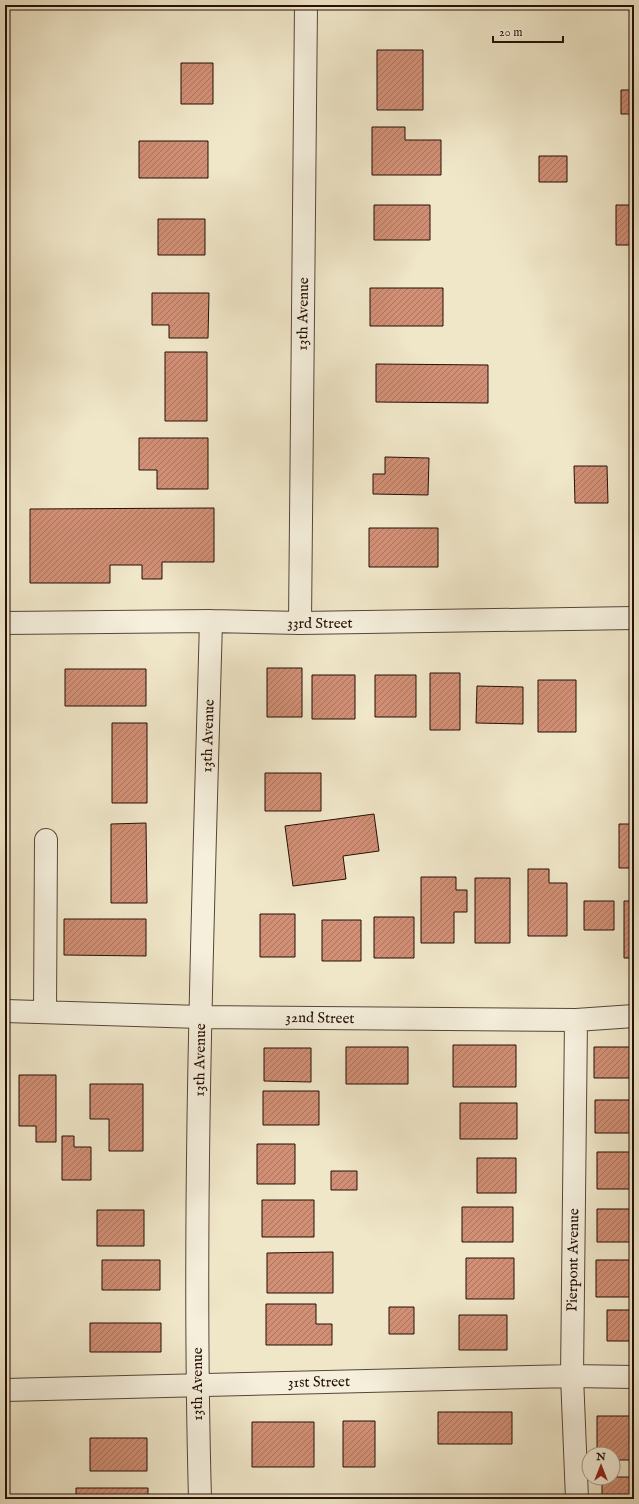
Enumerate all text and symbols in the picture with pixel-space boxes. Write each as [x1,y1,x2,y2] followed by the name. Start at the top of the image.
[493,18,563,44] scale bar
[499,25,522,40] text: 20 m
[293,277,313,351] street label: 13th Avenue
[287,614,353,633] street label: 33rd Street
[197,699,219,773] street label: 13th Avenue
[285,1008,355,1028] street label: 32nd Street
[190,1023,210,1097] street label: 13th Avenue
[563,1208,583,1312] street label: Pierpont Avenue
[188,1347,207,1421] street label: 13th Avenue
[288,1372,350,1392] street label: 31st Street
[581,1446,621,1486] north arrow
[595,1450,606,1464] text: N

